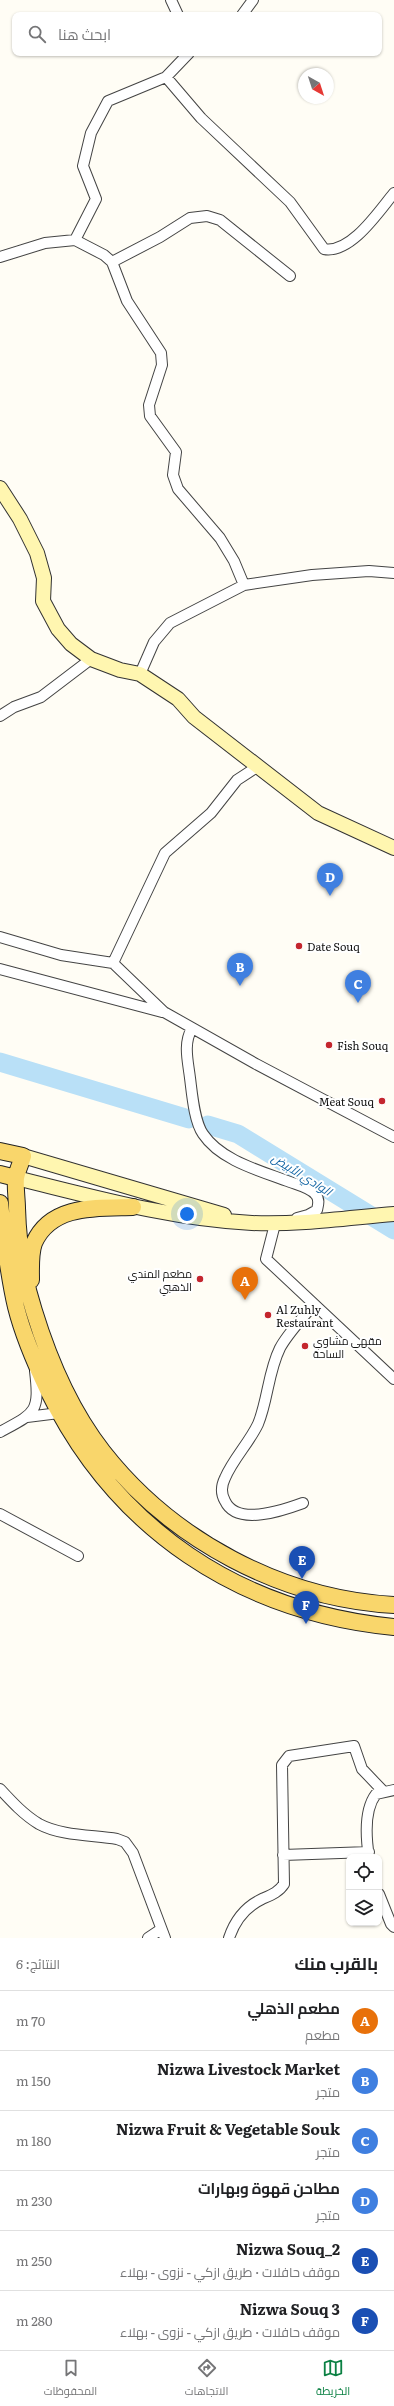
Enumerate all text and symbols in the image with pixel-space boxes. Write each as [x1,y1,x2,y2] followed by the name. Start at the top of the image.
[12,12,382,56] search box
[58,22,111,45] text: ابحث هنا
[26,23,48,45] icon: search
[298,68,334,104] north arrow
[317,863,343,896] pin: D
[307,938,360,954] place label: Date Souq
[294,941,304,951] marker: Date Souq
[227,953,253,986] pin: B
[345,970,371,1003] pin: C
[337,1037,389,1053] place label: Fish Souq
[324,1040,334,1050] marker: Fish Souq
[319,1093,374,1109] place label: Meat Souq
[377,1096,387,1106] marker: Meat Souq
[267,1148,337,1202] water label: الوادي الأبيض
[177,1204,197,1224] your location
[128,1265,192,1296] place label: مطعم المندي الذهبي
[232,1267,258,1300] pin: A
[195,1274,205,1284] marker: مطعم المندي الذهبي
[276,1301,334,1330] place label: Al Zuhly Restaurant
[263,1310,273,1320] marker: Al Zuhly Restaurant
[313,1332,382,1361] place label: مقهى مشاوي الساحة
[300,1341,310,1351] marker: مقهى مشاوي الساحة
[289,1546,315,1579] pin: E
[293,1591,319,1624] pin: F
[346,1854,382,1926] map controls
[346,1854,382,1890] button: locate
[346,1890,382,1926] button: layers
[294,1950,378,1975] text: بالقرب منك
[16,1954,60,1973] text: النتائج: 6
[248,1996,340,2019] text: مطعم الذهلي
[16,2011,45,2030] text: 70 m
[360,2011,370,2030] text: A
[305,2025,340,2044] text: مطعم
[157,2057,340,2080] text: Nizwa Livestock Market
[16,2071,51,2090] text: 150 m
[361,2071,370,2090] text: B
[316,2082,340,2101] text: متجر
[116,2117,340,2140] text: Nizwa Fruit & Vegetable Souk
[16,2131,51,2150] text: 180 m
[360,2131,370,2150] text: C
[316,2142,340,2161] text: متجر
[198,2176,340,2199] text: مطاحن قهوة وبهارات
[16,2191,52,2210] text: 230 m
[360,2191,370,2210] text: D
[316,2205,340,2224] text: متجر
[236,2237,340,2260] text: Nizwa Souq_2
[16,2251,52,2270] text: 250 m
[361,2251,369,2270] text: E
[120,2262,340,2281] text: موقف حافلات · طريق ازكي - نزوى - بهلاء
[240,2297,340,2320] text: Nizwa Souq 3
[16,2311,53,2330] text: 280 m
[361,2311,369,2330] text: F
[120,2322,340,2341] text: موقف حافلات · طريق ازكي - نزوى - بهلاء
[44,2357,97,2401] tab: المحفوظات
[185,2357,228,2401] tab: الاتجاهات
[316,2357,350,2401] tab: الخريطة

